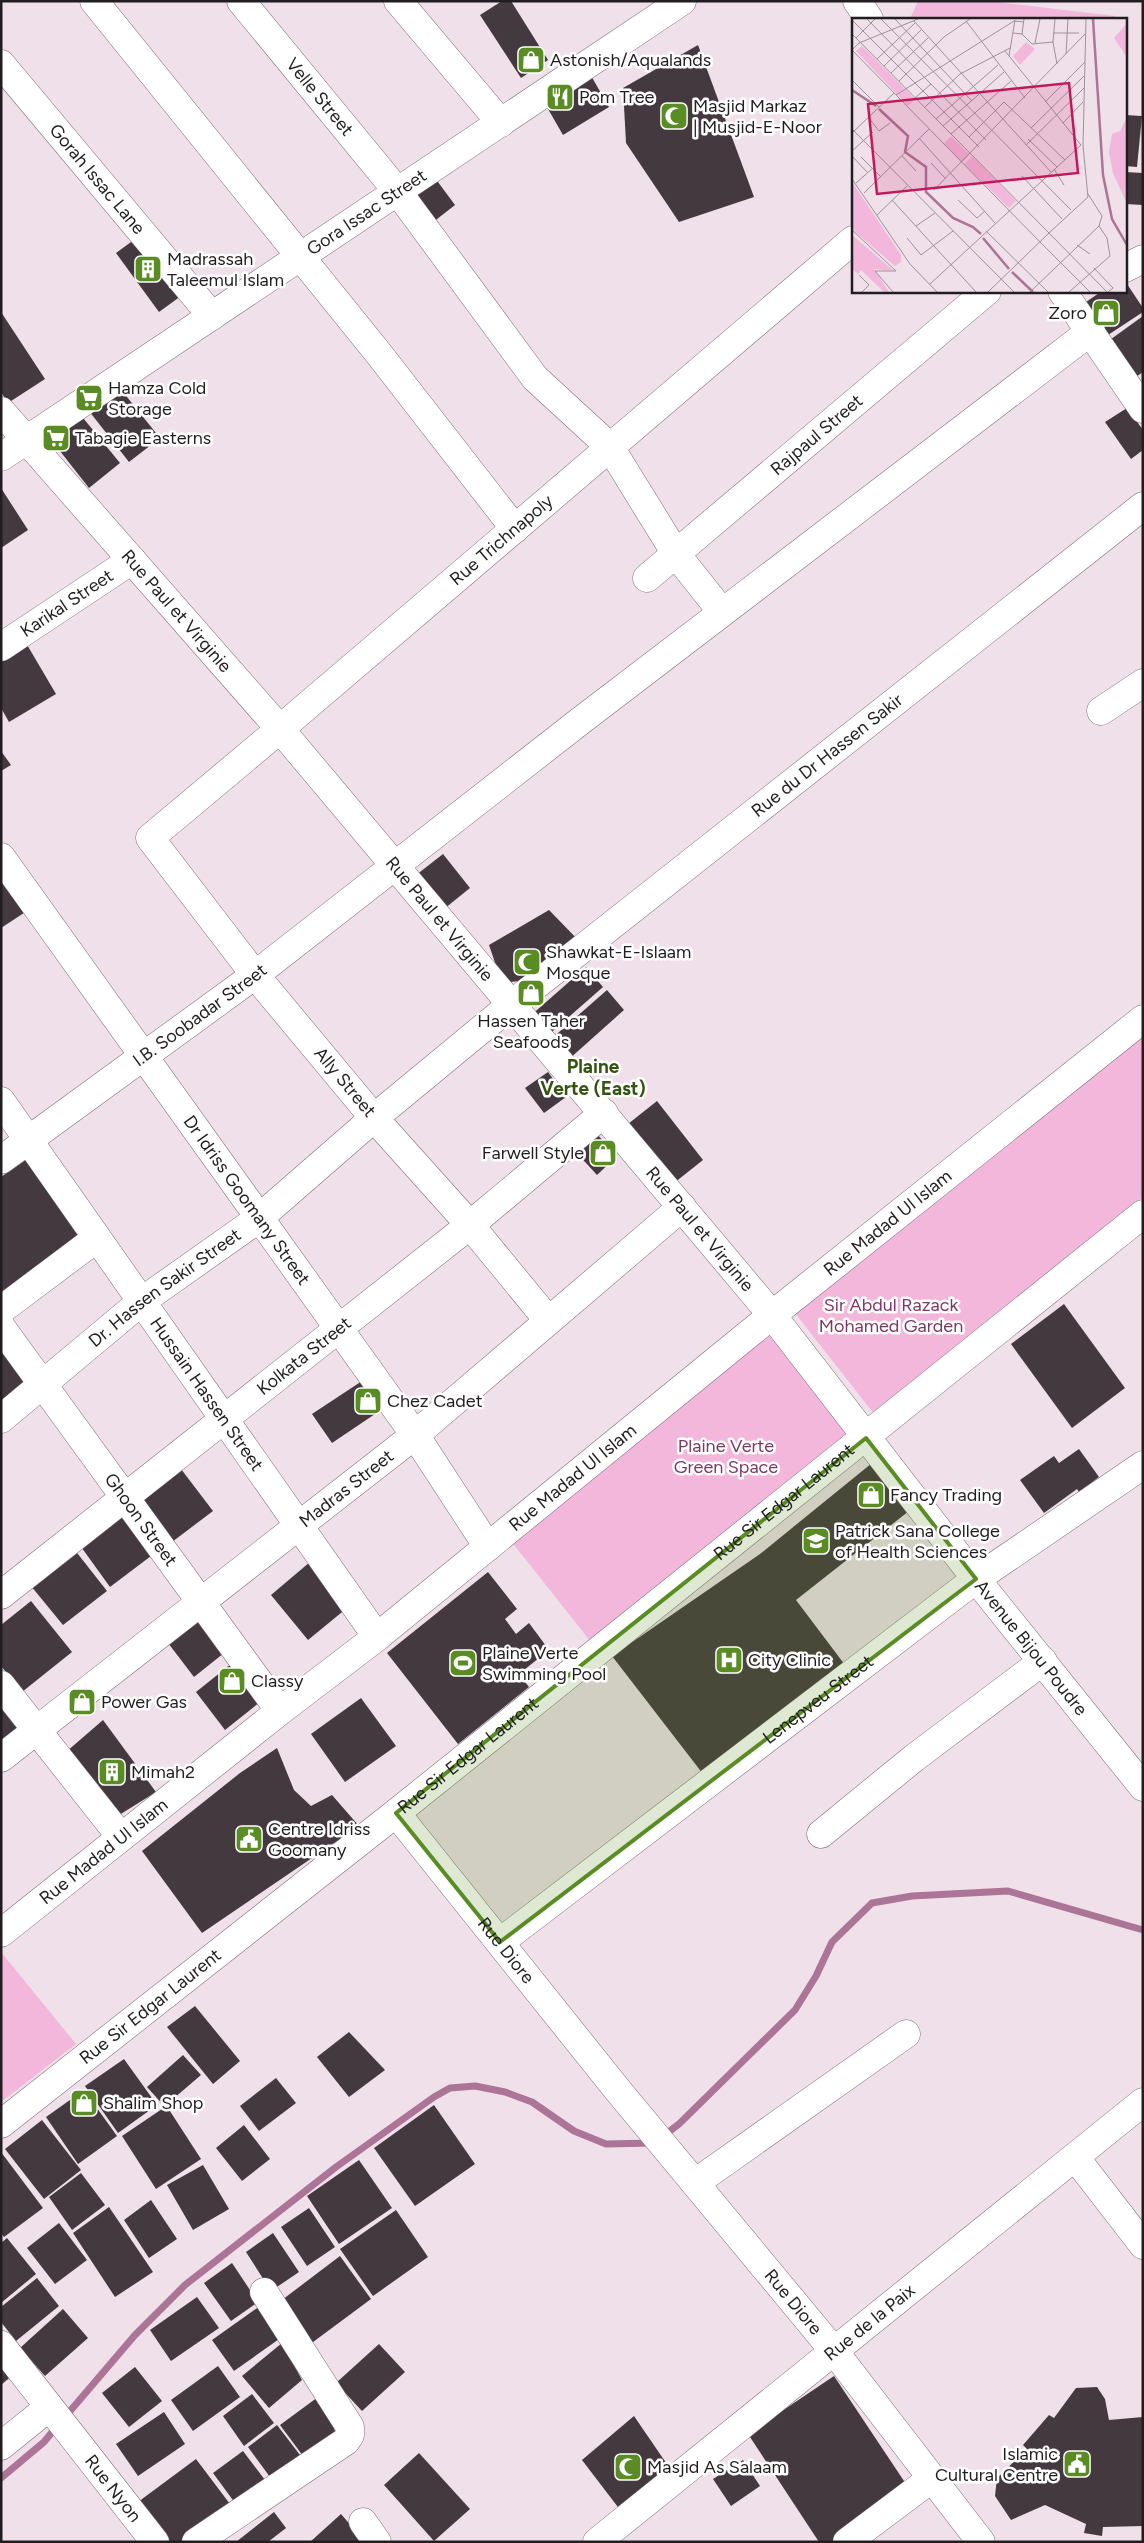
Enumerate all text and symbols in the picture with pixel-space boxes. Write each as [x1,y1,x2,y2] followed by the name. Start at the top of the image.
[852,18,1126,292] inset map
[516,45,546,75] shop icon: Astonish/Aqualands
[550,49,711,71] place label: Astonish/Aqualands
[281,53,358,140] street label: Velle Street
[545,82,575,112] restaurant icon: Pom Tree
[579,86,654,108] place label: Pom Tree
[693,95,822,138] place label: Masjid Markaz | Musjid-E-Noor
[659,101,689,131] mosque icon: Masjid Markaz | Musjid-E-Noor
[45,119,150,239] street label: Gorah Issac Lane
[303,164,431,260] street label: Gora Issac Street
[167,248,284,291] place label: Madrassah Taleemul Islam
[133,254,163,284] building icon: Madrassah Taleemul Islam
[1091,298,1121,328] shop icon: Zoro
[1048,302,1087,324] place label: Zoro
[108,377,206,420] place label: Hamza Cold Storage
[74,383,104,413] supermarket icon: Hamza Cold Storage
[766,389,867,480] street label: Rajpaul Street
[41,423,71,453] supermarket icon: Tabagie Easterns
[75,427,211,449] place label: Tabagie Easterns
[445,490,558,590] street label: Rue Trichnapoly
[117,545,236,677] street label: Rue Paul et Virginie
[16,564,118,642] street label: Karikal Street
[747,689,907,822] street label: Rue du Dr Hassen Sakir
[381,852,498,986] street label: Rue Paul et Virginie
[546,941,691,984] place label: Shawkat-E-Islaam Mosque
[512,947,542,977] mosque icon: Shawkat-E-Islaam Mosque
[129,959,271,1071] street label: I.B. Soobadar Street
[516,978,546,1008] shop icon: Hassen Taher Seafoods
[477,1010,585,1053] place label: Hassen Taher Seafoods
[309,1043,381,1122] street label: Ally Street
[540,1055,646,1100] district label: Plaine Verte (East)
[179,1111,315,1289] street label: Dr Idriss Goomany Street
[588,1138,618,1168] shop icon: Farwell Style
[482,1142,584,1164] place label: Farwell Style
[641,1162,759,1296] street label: Rue Paul et Virginie
[819,1165,956,1281] street label: Rue Madad Ul Islam
[84,1224,245,1352] street label: Dr. Hassen Sakir Street
[819,1294,963,1337] park label: Sir Abdul Razack Mohamed Garden
[253,1312,356,1400] street label: Kolkata Street
[145,1313,268,1475] street label: Hussain Hassen Street
[353,1386,383,1416] shop icon: Chez Cadet
[387,1390,483,1412] place label: Chez Cadet
[505,1419,641,1536] street label: Rue Madad Ul Islam
[674,1435,778,1478] park label: Plaine Verte Green Space
[709,1439,859,1565] street label: Rue Sir Edgar Laurent
[295,1445,398,1532] street label: Madras Street
[100,1469,182,1570] street label: Ghoon Street
[856,1480,886,1510] shop icon: Fancy Trading
[890,1484,1002,1506] place label: Fancy Trading
[835,1520,1000,1563] place label: Patrick Sana College of Health Sciences
[801,1526,831,1556] school or university icon: Patrick Sana College of Health Sciences
[970,1576,1092,1720] street label: Avenue Bijou Poudre
[482,1642,606,1685] place label: Plaine Verte Swimming Pool
[714,1645,744,1675] hospital icon: City Clinic
[448,1648,478,1678] sports icon: Plaine Verte Swimming Pool
[748,1649,831,1671] place label: City Clinic
[758,1650,878,1749] street label: Lenepveu Street
[217,1666,247,1696] shop icon: Classy
[251,1670,304,1692] place label: Classy
[67,1687,97,1717] shop icon: Power Gas
[101,1691,187,1713] place label: Power Gas
[393,1692,543,1818] street label: Rue Sir Edgar Laurent
[97,1757,127,1787] building icon: Mimah2
[131,1761,195,1783] place label: Mimah2
[35,1794,172,1909] street label: Rue Madad Ul Islam
[268,1818,370,1861] place label: Centre Idriss Goomany
[234,1824,264,1854] public building icon: Centre Idriss Goomany
[473,1913,539,1988] street label: Rue Diore
[75,1944,226,2069] street label: Rue Sir Edgar Laurent
[69,2088,99,2118] shop icon: Shalim Shop
[103,2092,203,2114] place label: Shalim Shop
[760,2265,827,2339] street label: Rue Diore
[820,2279,920,2366] street label: Rue de la Paix
[935,2443,1058,2486] place label: Islamic Cultural Centre
[1062,2449,1092,2479] public building icon: Islamic Cultural Centre
[80,2450,146,2526] street label: Rue Nyon
[613,2452,643,2482] mosque icon: Masjid As Salaam
[647,2456,787,2478] place label: Masjid As Salaam

